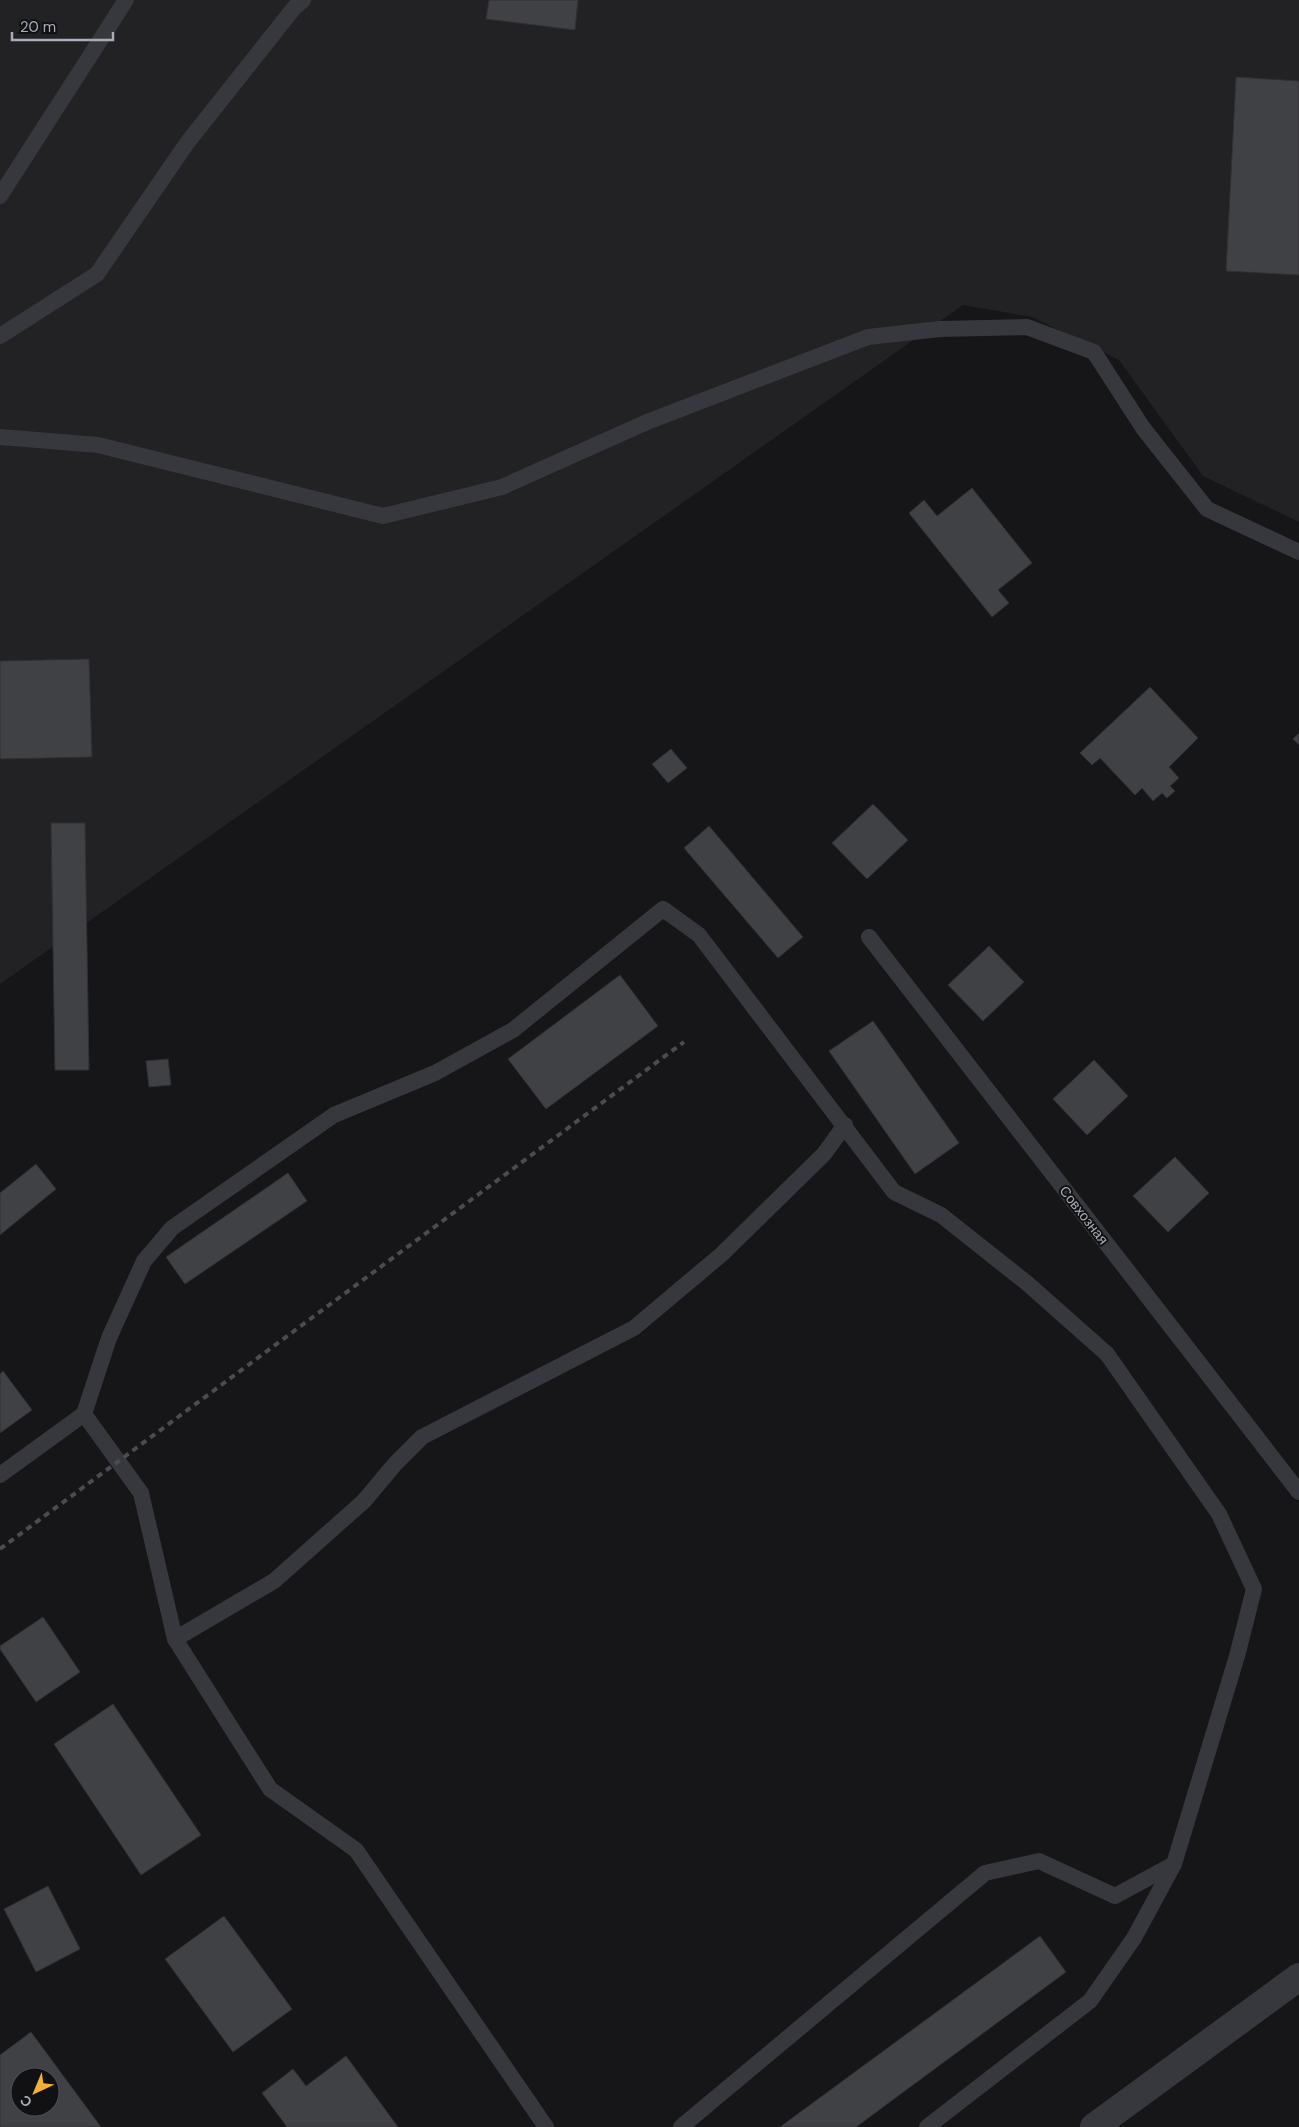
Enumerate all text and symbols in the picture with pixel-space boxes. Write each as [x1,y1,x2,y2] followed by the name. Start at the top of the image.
[12,10,114,42] scale bar
[20,17,56,37] text: 20 m
[1056,1182,1112,1248] street label: Совхозная
[10,2067,60,2117] north arrow
[16,2091,36,2111] text: С

